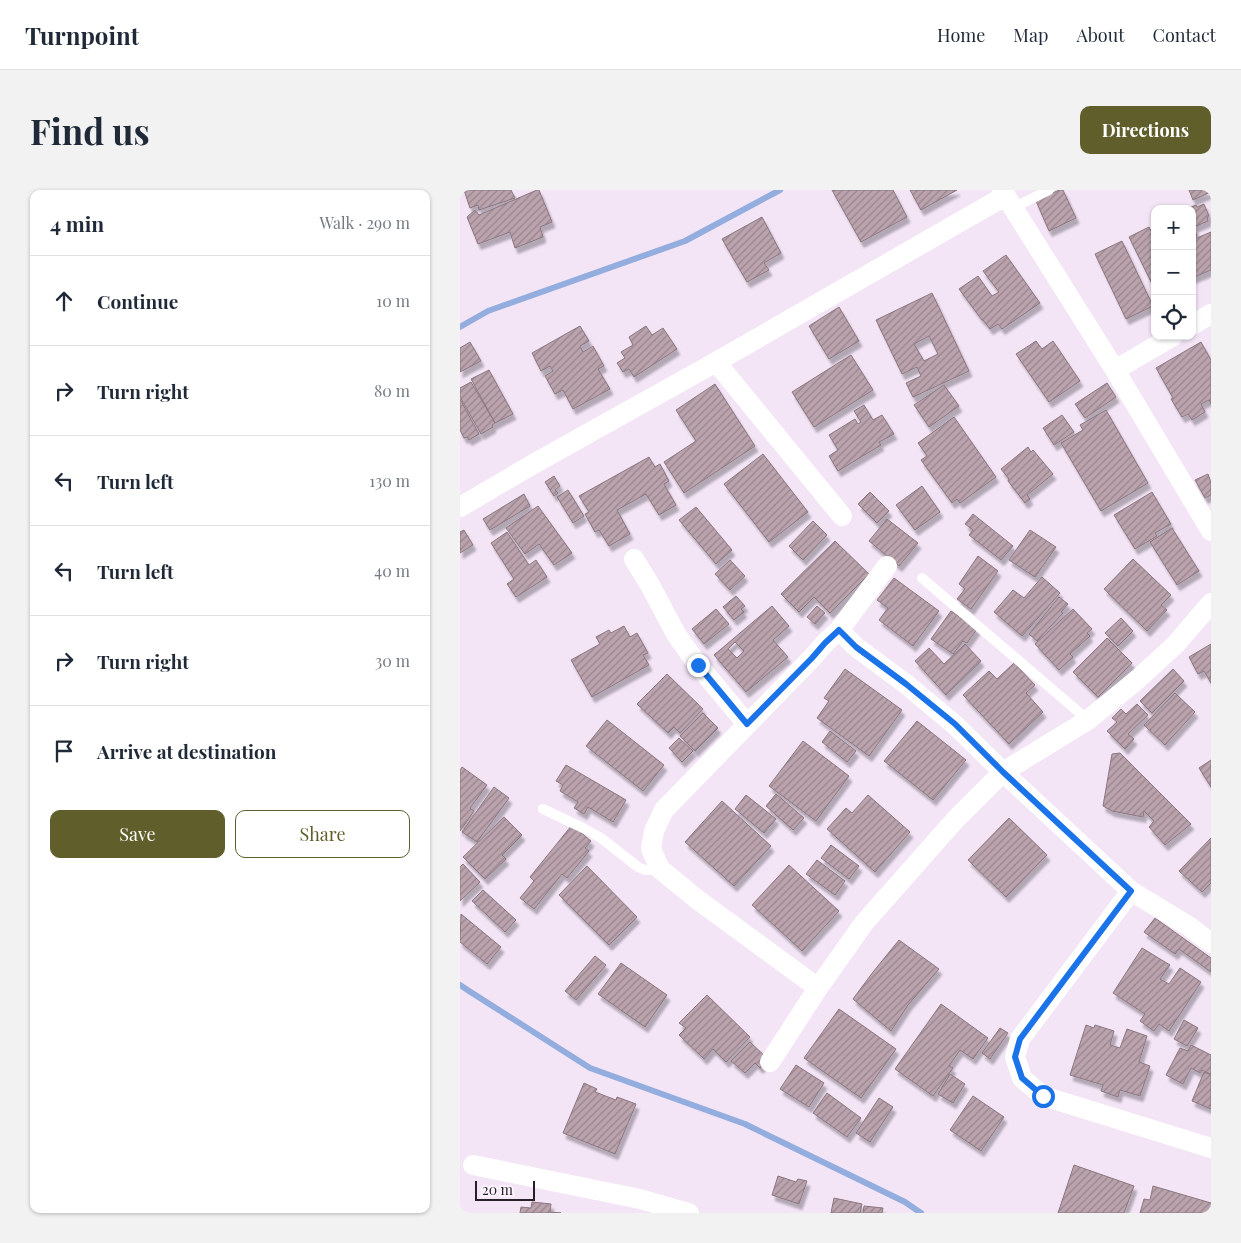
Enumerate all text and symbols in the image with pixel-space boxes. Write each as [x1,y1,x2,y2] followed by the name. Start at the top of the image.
[25,19,139,51] text: Turnpoint
[937,23,985,47] text: Home
[1013,23,1048,47] text: Map
[1076,23,1125,47] text: About
[1153,23,1216,47] text: Contact
[1080,106,1211,154] button: Directions
[30,107,150,154] text: Find us
[1151,205,1196,340] map controls
[1151,205,1196,250] button: +
[50,209,104,237] text: 4 min
[319,212,410,233] text: Walk · 290 m
[1151,250,1196,295] button: −
[50,287,78,315] icon: ahead
[97,288,178,314] text: Continue
[376,290,410,311] text: 10 m
[1151,295,1196,340] button: locate
[50,377,78,405] icon: right
[97,378,189,404] text: Turn right
[374,380,410,401] text: 80 m
[50,467,78,495] icon: left
[97,468,174,494] text: Turn left
[369,470,410,491] text: 130 m
[50,557,78,585] icon: left
[97,558,174,584] text: Turn left
[374,560,410,581] text: 40 m
[50,647,78,675] icon: right
[97,648,189,674] text: Turn right
[375,650,410,671] text: 30 m
[687,654,710,677] route end
[50,737,78,765] icon: arrive
[97,738,277,764] text: Arrive at destination
[50,810,225,858] button: Save
[235,810,410,858] button: Share
[1032,1085,1055,1108] route start
[475,1178,535,1201] scale bar
[482,1180,513,1199] text: 20 m

